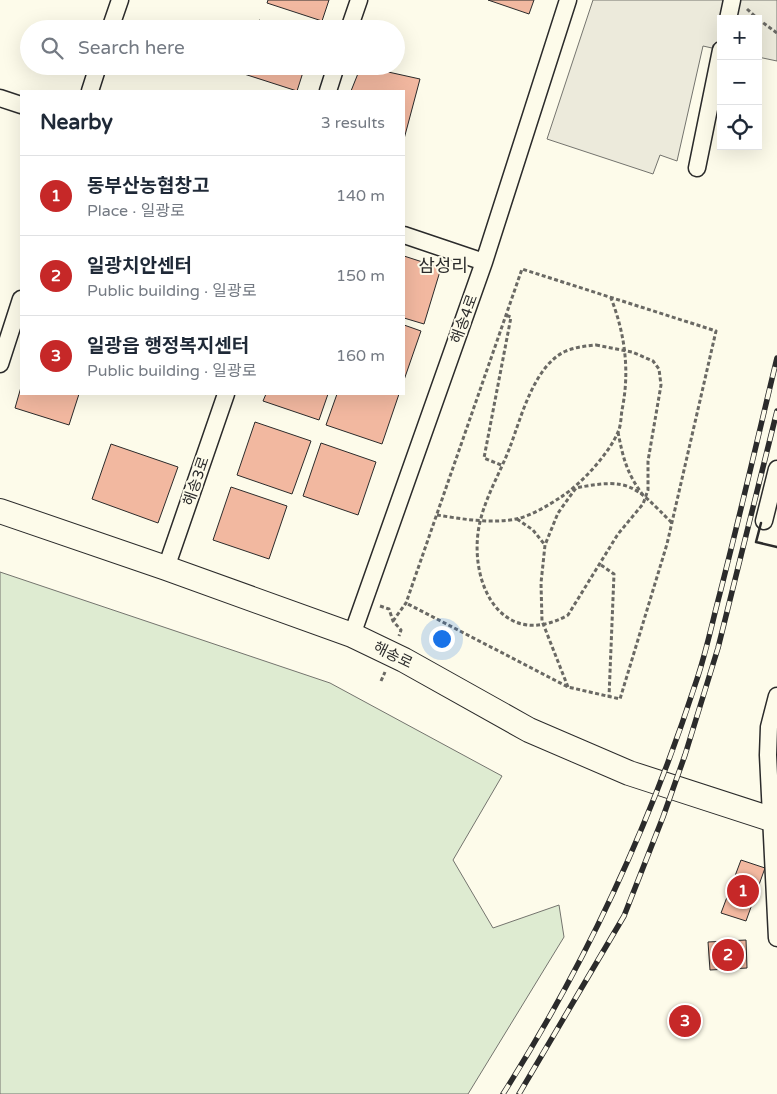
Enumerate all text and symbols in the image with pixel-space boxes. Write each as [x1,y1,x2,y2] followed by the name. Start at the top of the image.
[717,15,762,150] map controls
[717,15,762,60] button: +
[20,20,405,75] search box
[38,34,66,62] icon: search
[78,37,185,59] text: Search here
[717,60,762,105] button: −
[717,105,762,150] button: locate
[40,110,113,135] text: Nearby
[321,113,385,133] text: 3 results
[87,175,209,197] text: 동부산농협창고
[51,186,61,206] text: 1
[336,186,385,206] text: 140 m
[87,201,185,221] text: Place · 일광로
[87,255,192,277] text: 일광치안센터
[418,255,468,277] district label: 삼성리
[51,266,61,286] text: 2
[336,266,385,286] text: 150 m
[87,281,257,301] text: Public building · 일광로
[447,292,481,346] street label: 해송4로
[87,335,249,357] text: 일광읍 행정복지센터
[51,346,61,366] text: 3
[336,346,385,366] text: 160 m
[87,361,257,381] text: Public building · 일광로
[179,454,213,508] street label: 해송3로
[429,626,455,652] your location
[370,638,416,672] street label: 해송로
[727,872,759,910] pin: 1
[712,936,744,974] pin: 2
[669,1002,701,1040] pin: 3

